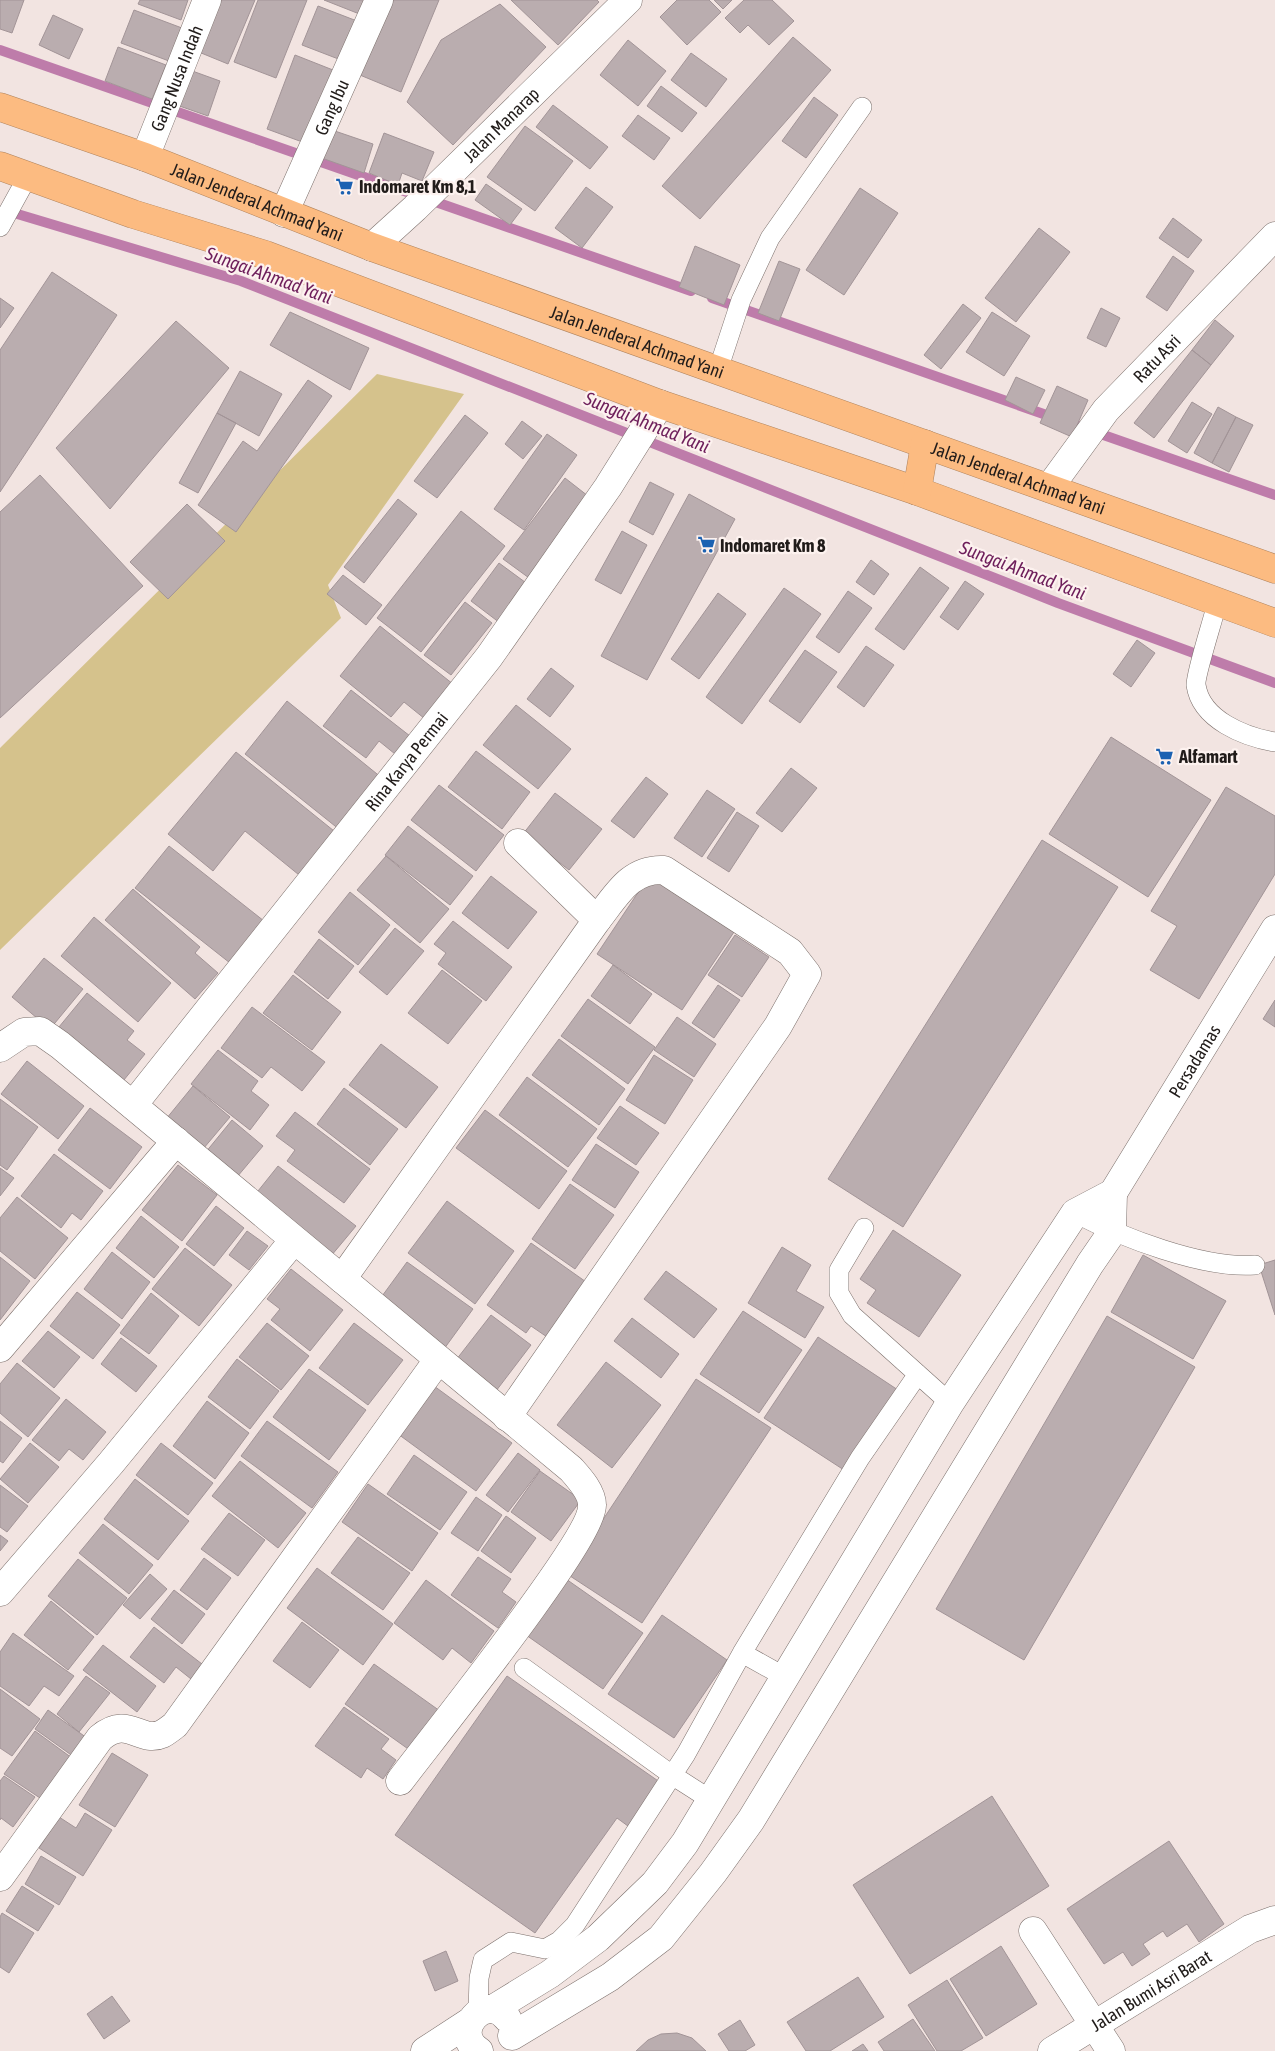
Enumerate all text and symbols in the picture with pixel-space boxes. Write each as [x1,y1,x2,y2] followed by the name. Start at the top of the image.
[146,22,207,134] street label: Gang Nusa Indah
[310,76,353,138] street label: Gang Ibu
[458,82,543,166] street label: Jalan Manarap
[168,158,346,245] street label: Jalan Jenderal Achmad Yani
[335,176,355,196] supermarket icon: Indomaret Km 8,1
[359,176,476,197] place label: Indomaret Km 8,1
[202,242,335,308] water label: Sungai Ahmad Yani
[547,301,727,382] street label: Jalan Jenderal Achmad Yani
[1129,330,1184,386] street label: Ratu Asri
[580,386,713,457] water label: Sungai Ahmad Yani
[929,437,1108,518] street label: Jalan Jenderal Achmad Yani
[696,535,716,555] supermarket icon: Indomaret Km 8
[720,535,826,556] place label: Indomaret Km 8
[956,536,1089,604] water label: Sungai Ahmad Yani
[360,708,452,815] street label: Rina Karya Permai
[1155,746,1175,766] supermarket icon: Alfamart
[1178,746,1238,767] place label: Alfamart
[1164,1021,1224,1101] street label: Persadamas
[1087,1945,1215,2035] street label: Jalan Bumi Asri Barat

